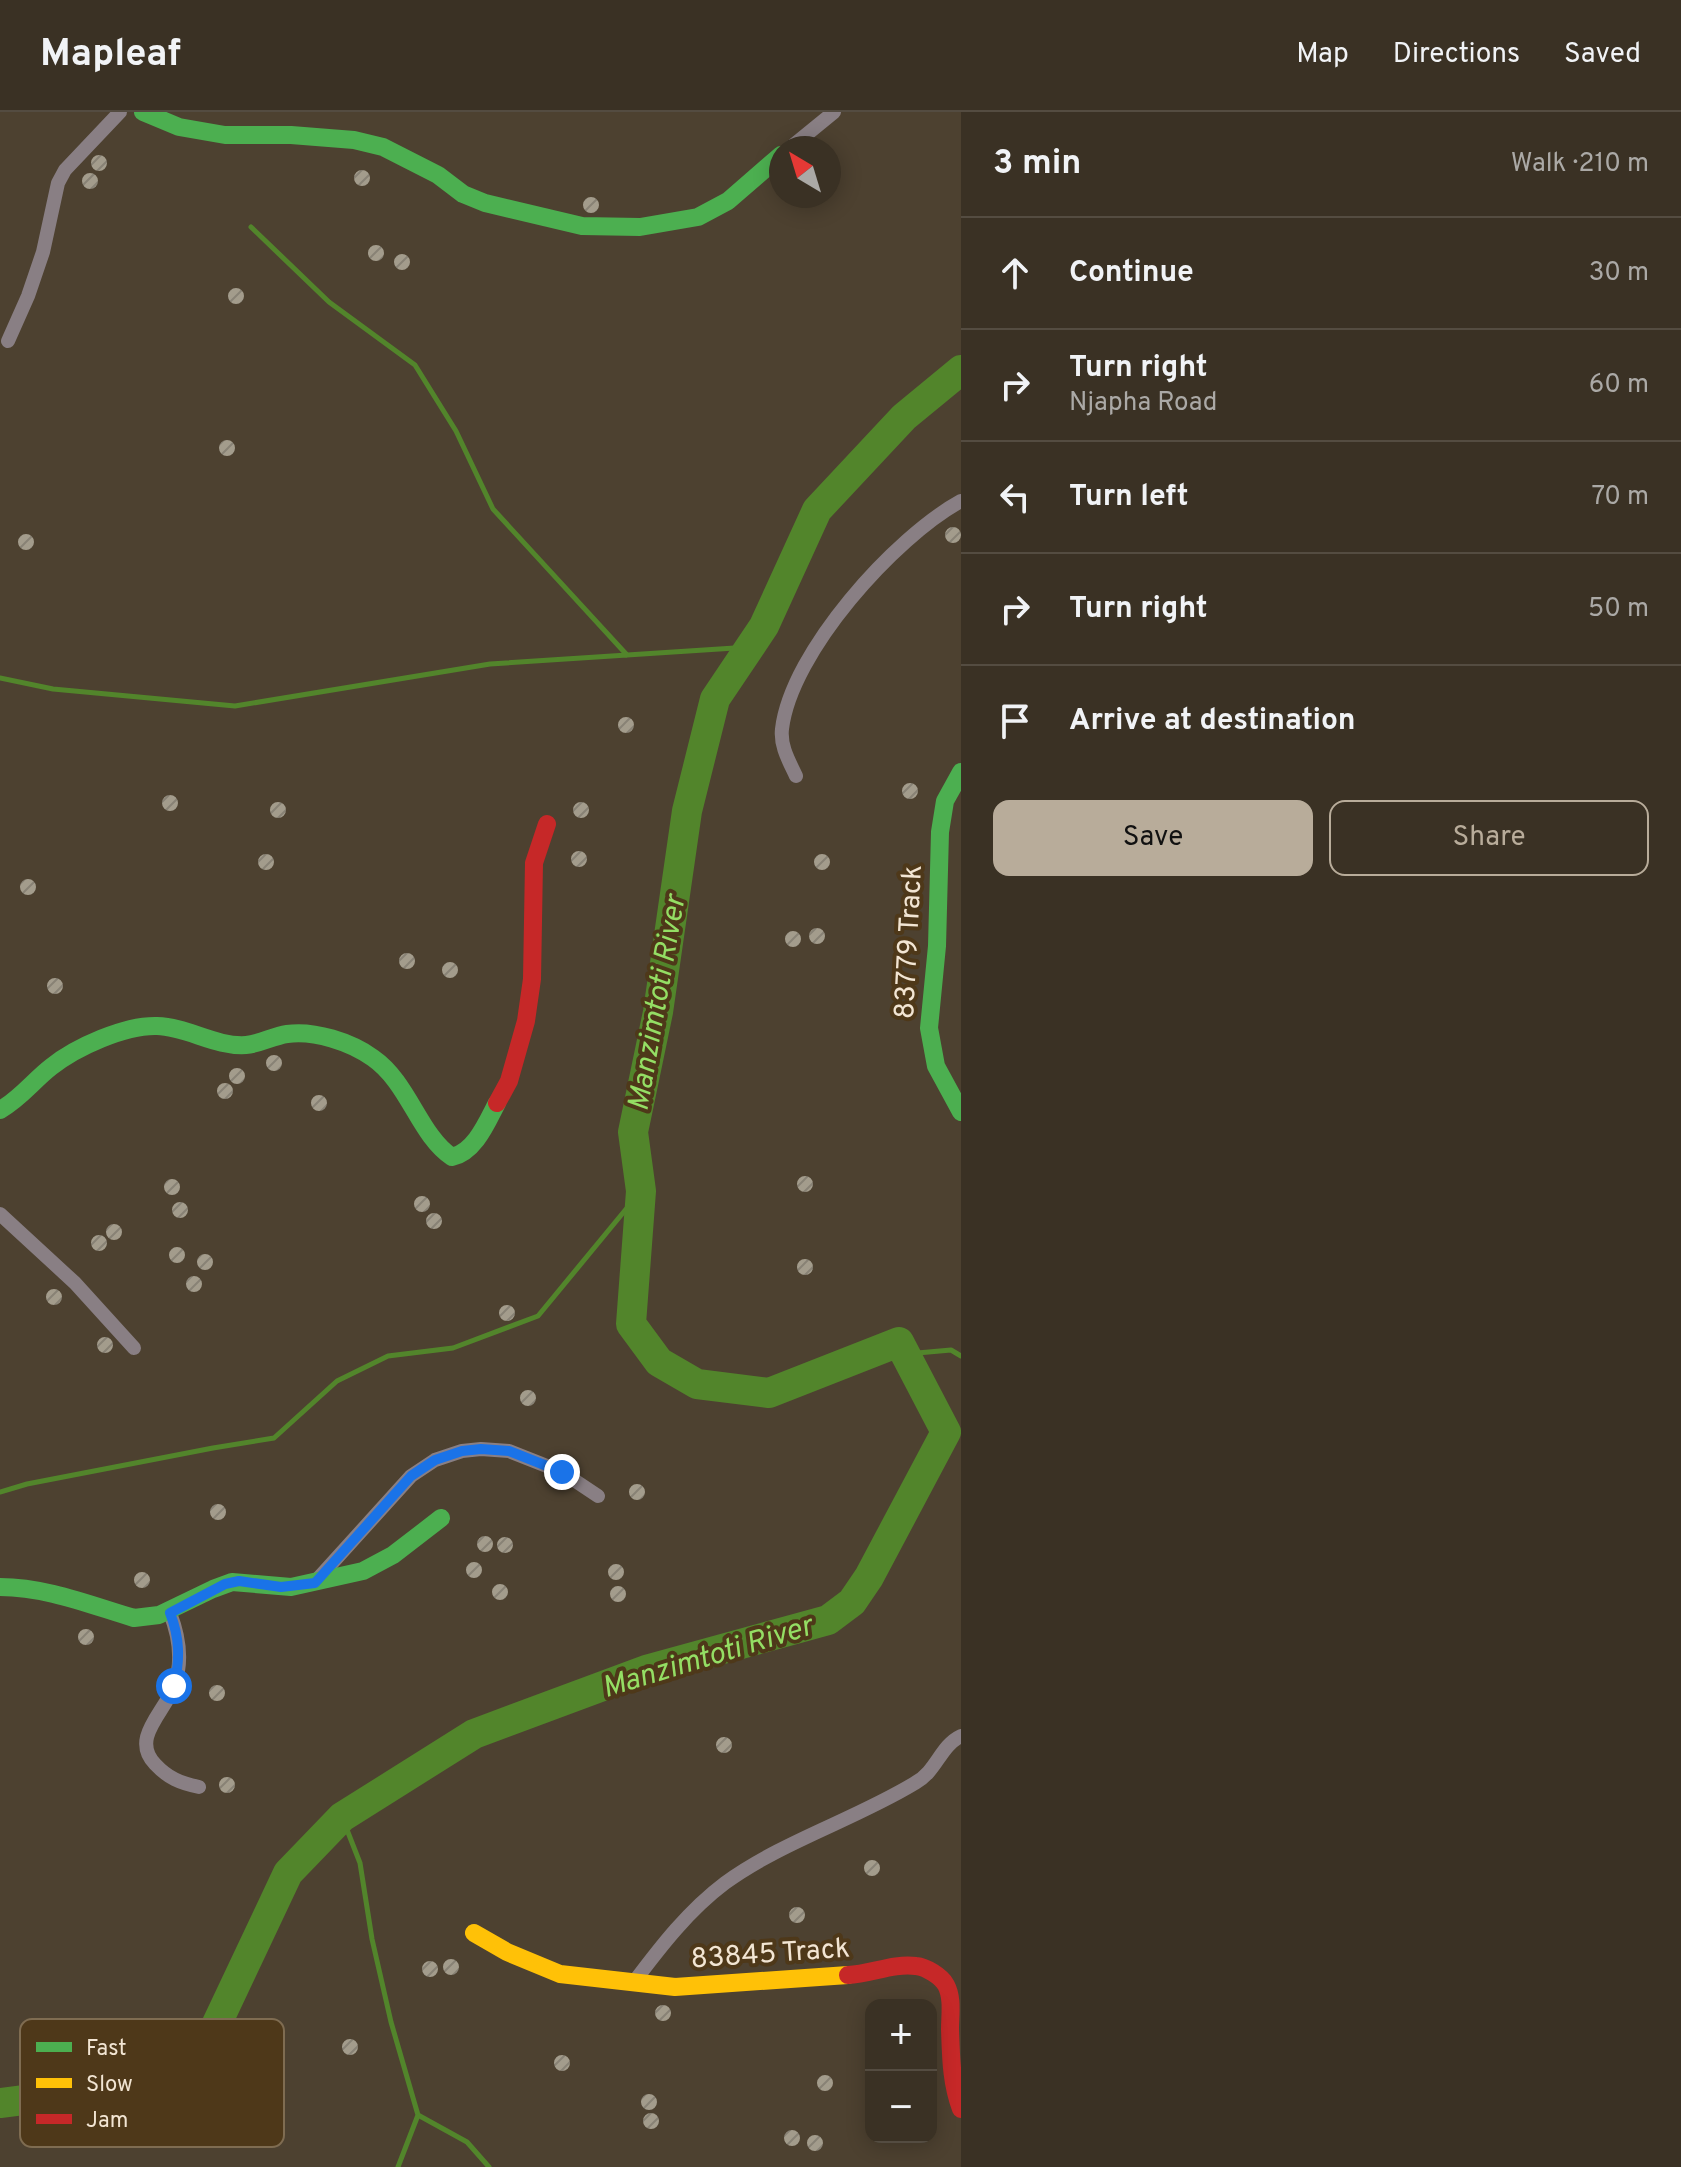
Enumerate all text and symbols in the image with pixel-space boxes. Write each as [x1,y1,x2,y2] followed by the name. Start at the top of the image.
[40,31,181,80] text: Mapleaf
[1296,37,1349,73] text: Map
[1393,37,1520,73] text: Directions
[1564,37,1641,73] text: Saved
[769,136,841,208] north arrow
[993,143,1081,186] text: 3 min
[1511,148,1649,181] text: Walk · 210 m
[993,251,1037,295] icon: ahead
[1069,255,1194,292] text: Continue
[1589,257,1649,290] text: 30 m
[1069,350,1207,387] text: Turn right
[993,363,1037,407] icon: right
[1589,369,1649,402] text: 60 m
[1069,387,1217,420] text: Njapha Road
[993,475,1037,519] icon: left
[1069,479,1189,516] text: Turn left
[1591,481,1649,514] text: 70 m
[993,587,1037,631] icon: right
[1069,591,1207,628] text: Turn right
[1588,593,1649,626] text: 50 m
[993,699,1037,743] icon: arrive
[1069,703,1355,740] text: Arrive at destination
[993,800,1313,876] button: Save
[1329,800,1649,876] button: Share
[888,864,932,1020] street label: 83779 Track
[621,890,696,1114] water label: Manzimtoti River
[544,1454,580,1490] route end
[598,1608,820,1708] water label: Manzimtoti River
[156,1668,192,1704] route start
[689,1931,851,1979] street label: 83845 Track
[865,1999,937,2143] map controls
[865,1999,937,2071] button: +
[20,2019,284,2147] legend
[86,2036,127,2063] text: Fast
[865,2071,937,2143] button: −
[86,2072,133,2099] text: Slow
[86,2108,129,2135] text: Jam

